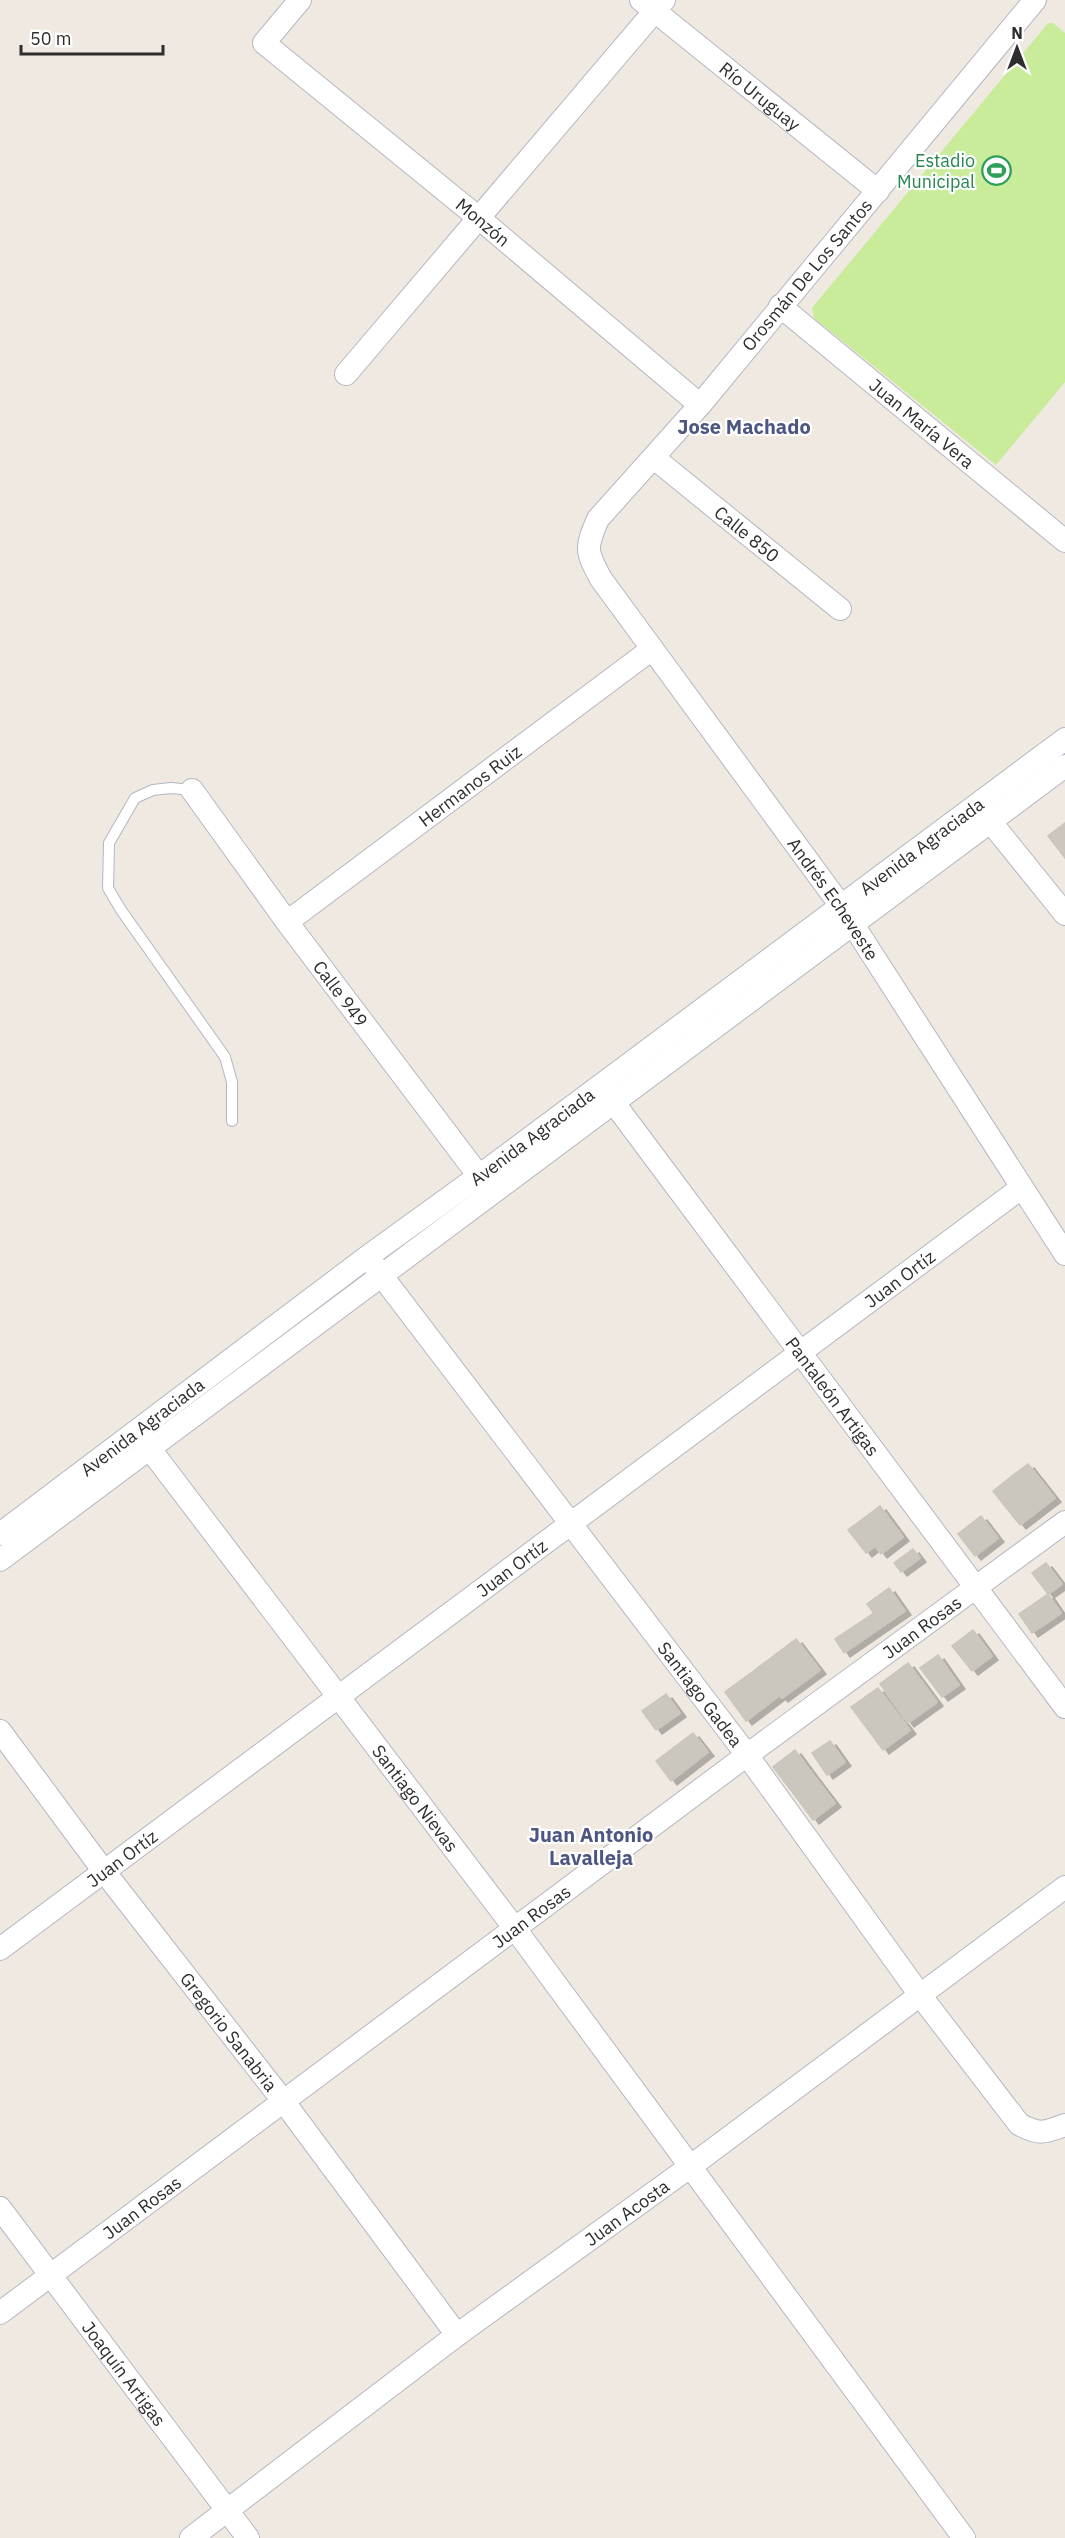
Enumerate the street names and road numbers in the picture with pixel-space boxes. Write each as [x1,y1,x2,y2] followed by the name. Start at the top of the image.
[715,56,805,136] street label: Río Uruguay
[451,193,515,251] street label: Monzón
[737,194,877,356] street label: Orosmán De Los Santos
[865,373,979,473] street label: Juan María Vera
[710,500,784,567] street label: Calle 850
[414,740,526,831] street label: Hermanos Ruiz
[855,792,989,900] street label: Avenida Agraciada
[783,833,884,964] street label: Andrés Echeveste
[308,956,373,1031] street label: Calle 949
[465,1082,599,1190] street label: Avenida Agraciada
[860,1245,939,1312] street label: Juan Ortíz
[781,1332,885,1460] street label: Pantaleón Artigas
[76,1372,209,1481] street label: Avenida Agraciada
[472,1534,551,1601] street label: Juan Ortíz
[878,1591,966,1663] street label: Juan Rosas
[653,1637,748,1752] street label: Santiago Gadea
[367,1740,464,1856] street label: Santiago Nievas
[82,1824,162,1892] street label: Juan Ortíz
[487,1879,575,1953] street label: Juan Rosas
[175,1967,283,2096] street label: Gregorio Sanabria
[98,2170,186,2244] street label: Juan Rosas
[580,2174,674,2251] street label: Juan Acosta
[77,2316,171,2431] street label: Joaquín Artigas

